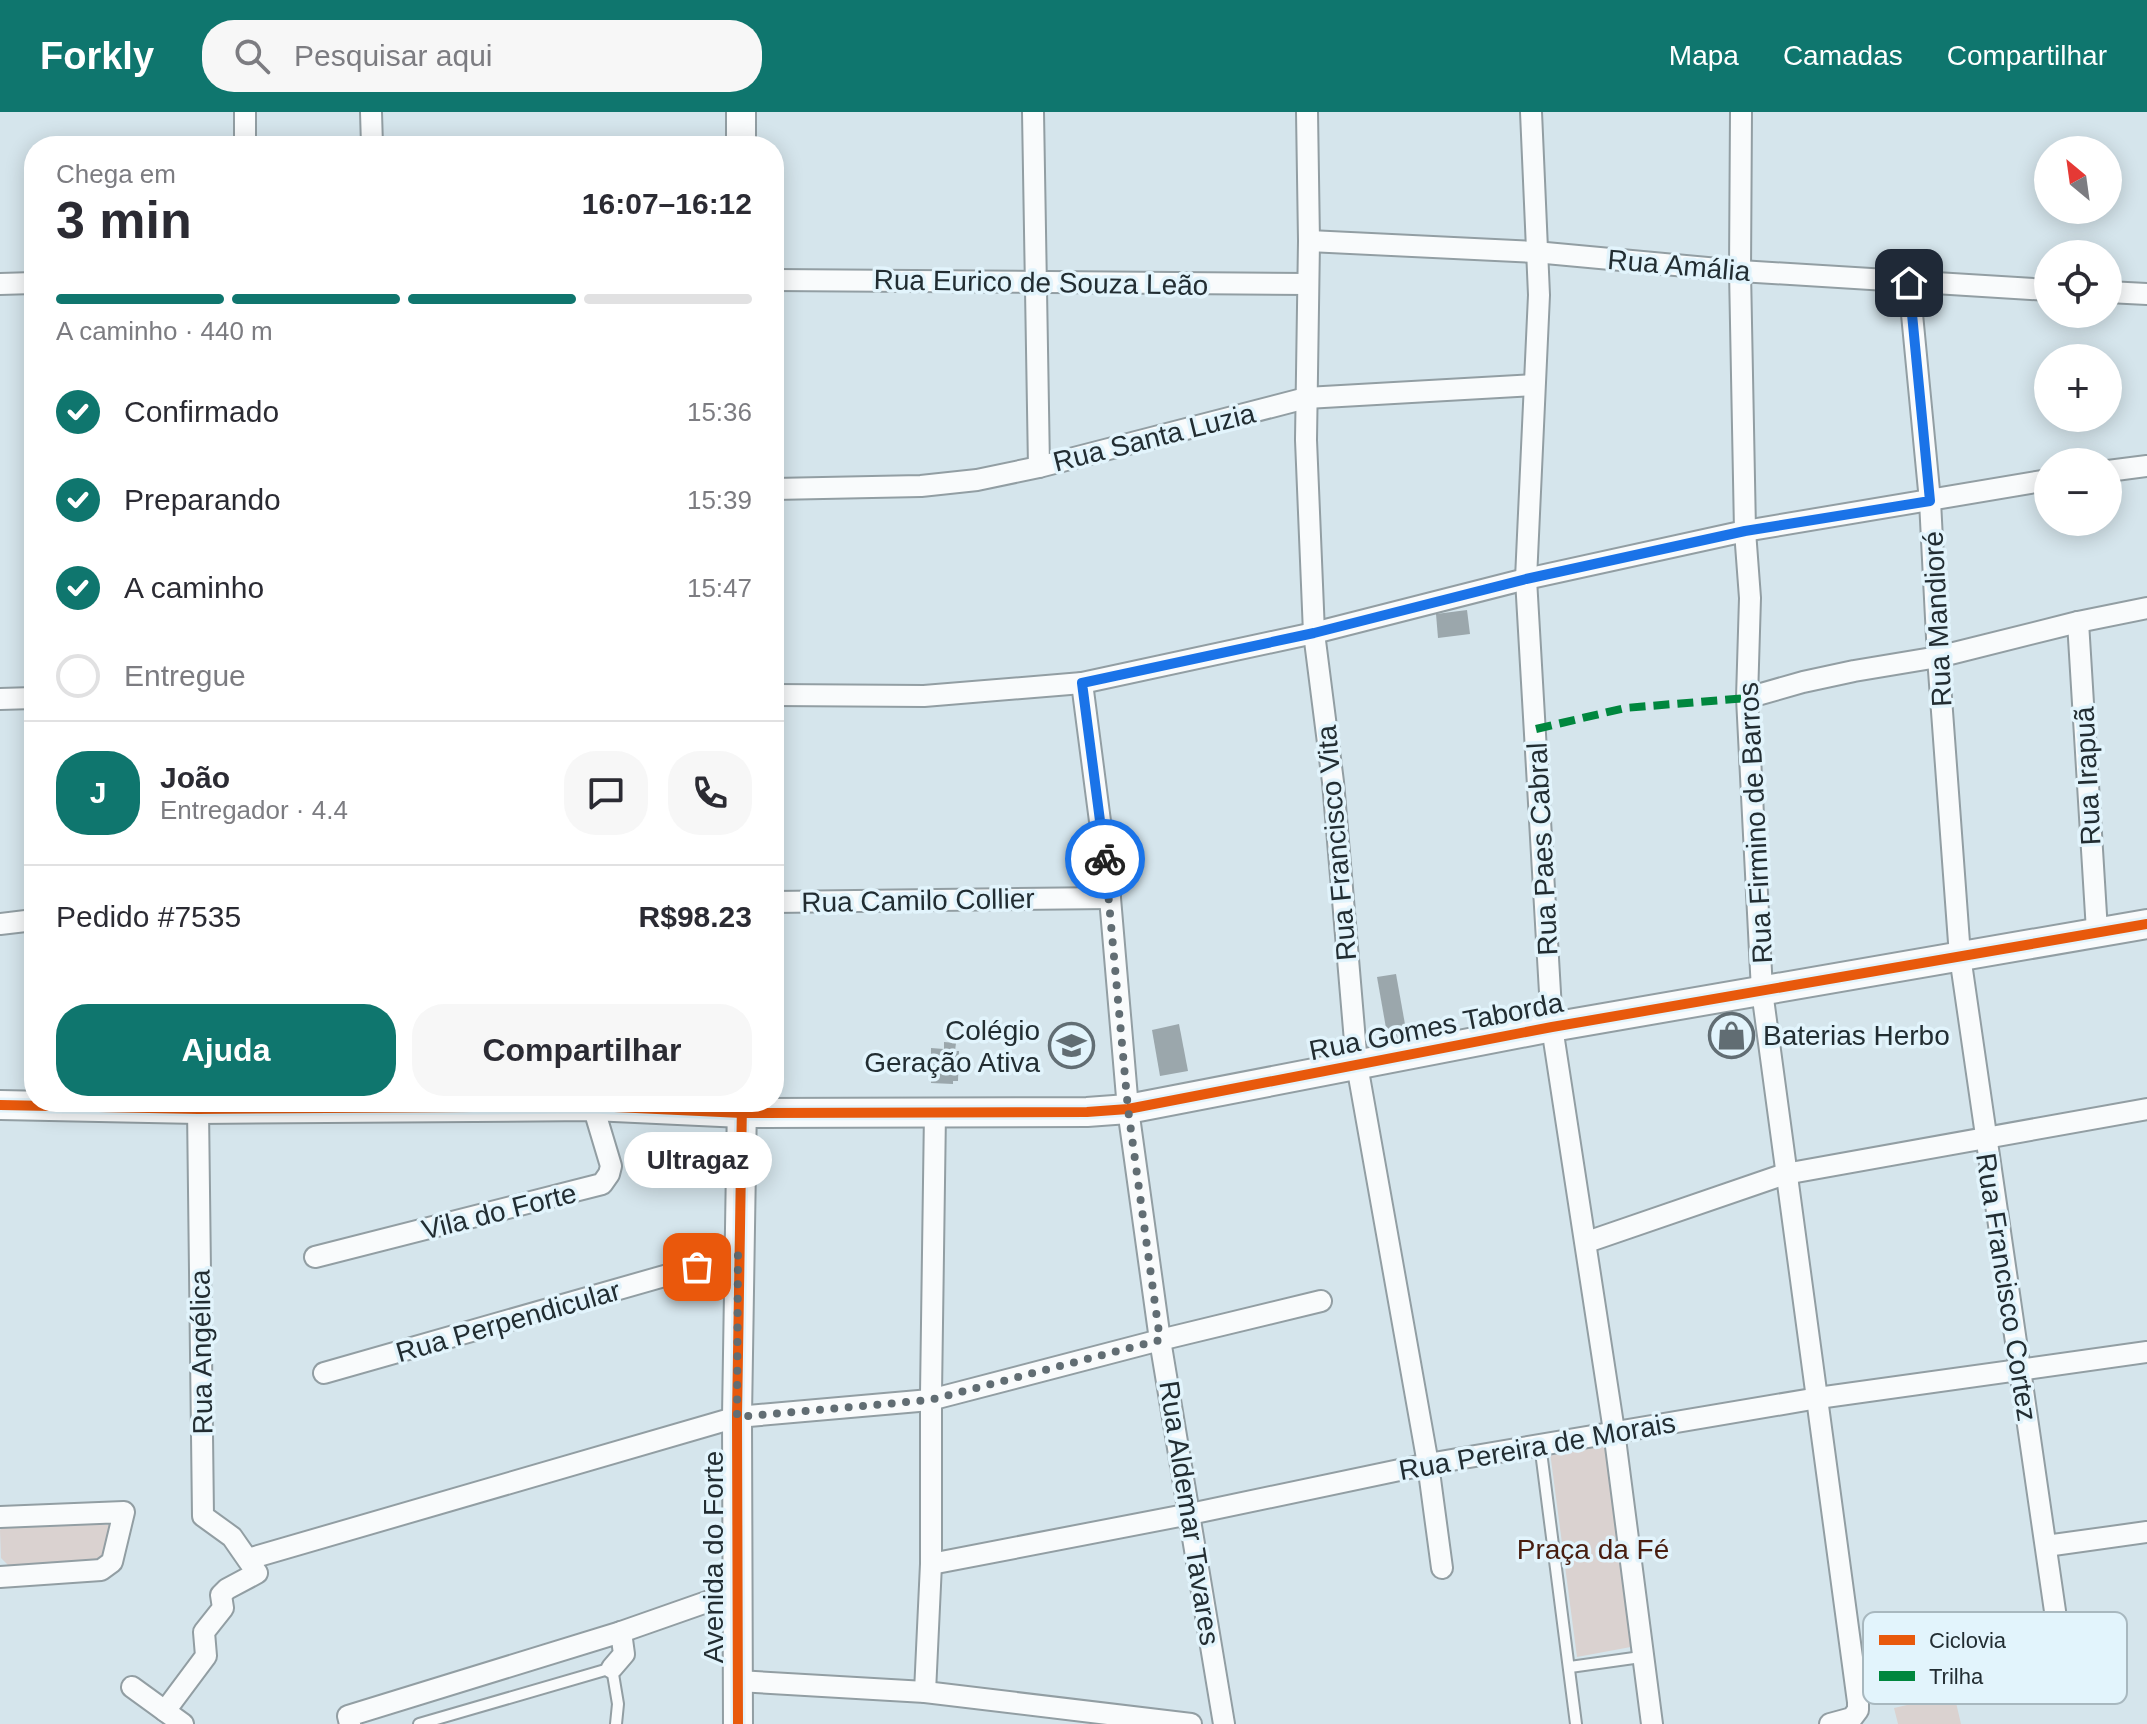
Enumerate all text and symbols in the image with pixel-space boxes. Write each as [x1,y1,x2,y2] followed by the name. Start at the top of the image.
[202,20,762,92] search box
[230,34,274,78] icon: search
[40,35,154,77] text: Forkly
[294,39,493,72] text: Pesquisar aqui
[1669,40,1739,71] text: Mapa
[1783,40,1903,71] text: Camadas
[1947,40,2107,71] text: Compartilhar
[2034,136,2122,224] north arrow
[2034,136,2122,536] map controls
[56,159,176,189] text: Chega em
[582,187,752,220] text: 16:07–16:12
[56,191,192,249] text: 3 min
[2034,240,2122,328] button: locate
[1606,244,1752,287] street label: Rua Amália
[1875,249,1943,317] pin
[1887,261,1931,305] icon: home
[873,264,1209,301] street label: Rua Eurico de Souza Leão
[56,316,273,346] text: A caminho · 440 m
[2034,344,2122,432] button: +
[56,390,100,434] icon: check
[124,395,279,428] text: Confirmado
[687,397,752,427] text: 15:36
[1050,397,1259,478] street label: Rua Santa Luzia
[2034,448,2122,536] button: −
[56,478,100,522] icon: check
[124,483,281,516] text: Preparando
[687,485,752,515] text: 15:39
[1917,530,1958,708] street label: Rua Mandioré
[56,566,100,610] icon: check
[124,571,264,604] text: A caminho
[687,573,752,603] text: 15:47
[124,659,246,692] text: Entregue
[1733,682,1778,964] street label: Rua Firmino de Barros
[2068,706,2107,846] street label: Rua Irapuã
[1311,724,1362,962] street label: Rua Francisco Vita
[1521,742,1564,956] street label: Rua Paes Cabral
[564,751,648,835] button: chat
[668,751,752,835] button: phone
[160,761,230,794] text: João
[90,776,106,809] text: J
[160,795,348,825] text: Entregador · 4.4
[1065,819,1145,899] courier
[1083,837,1127,881] icon: bike
[801,883,1035,918] street label: Rua Camilo Collier
[56,900,241,933] text: Pedido #7535
[639,900,752,933] text: R$98.23
[1307,987,1566,1066] street label: Rua Gomes Taborda
[56,1004,396,1096] button: Ajuda
[412,1004,752,1096] button: Compartilhar
[1708,1011,1756,1059] shop icon: Baterias Herbo
[864,1015,1040,1078] place label: Colégio Geração Ativa
[1763,1020,1950,1051] place label: Baterias Herbo
[1047,1022,1095,1070] school or university icon: Colégio Geração Ativa
[623,1131,771,1187] callout: Ultragaz
[647,1145,749,1175] text: Ultragaz
[1970,1151,2043,1423] street label: Rua Francisco Cortez
[419,1177,580,1246] street label: Vila do Forte
[663,1233,731,1301] pin
[675,1245,719,1289] icon: bag
[185,1269,218,1435] street label: Rua Angélica
[392,1275,624,1368] street label: Rua Perpendicular
[1153,1379,1226,1647] street label: Rua Aldemar Tavares
[1396,1407,1678,1486] street label: Rua Pereira de Morais
[698,1451,729,1663] street label: Avenida do Forte
[1517,1534,1669,1565] park label: Praça da Fé
[1863,1612,2127,1704] legend
[1929,1628,2007,1653] text: Ciclovia
[1929,1664,1984,1689] text: Trilha

